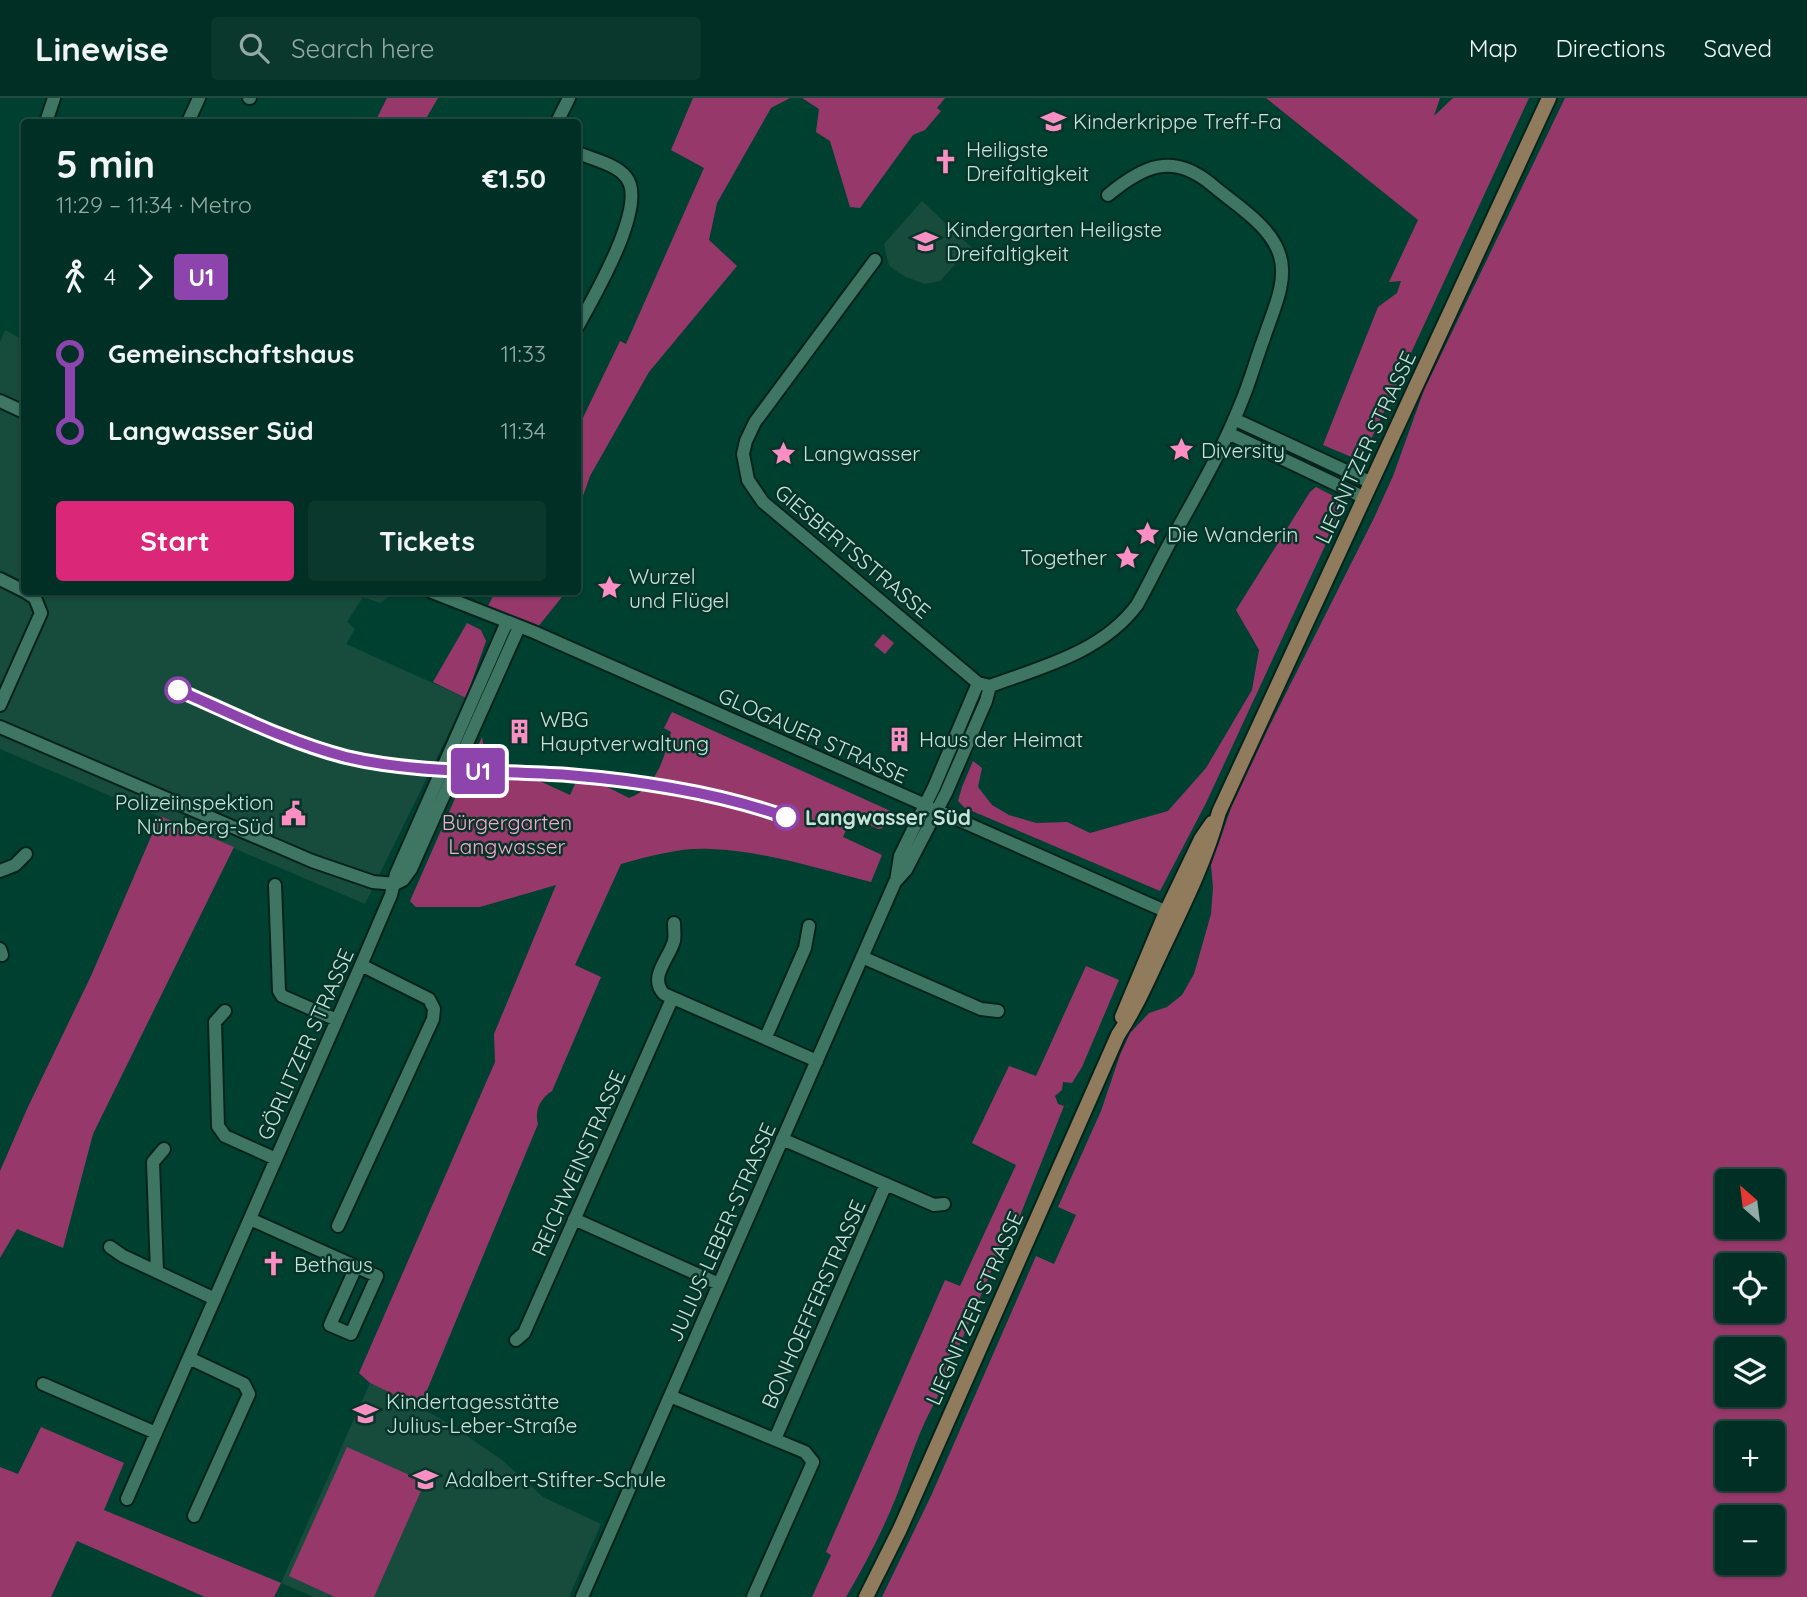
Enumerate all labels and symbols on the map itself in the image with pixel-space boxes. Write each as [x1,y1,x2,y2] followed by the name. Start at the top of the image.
[1039,107,1067,135] school or university icon: Kinderkrippe Treff-Fa
[1073,108,1282,134] place label: Kinderkrippe Treff-Fa
[966,136,1089,186] place label: Heiligste Dreifaltigkeit
[932,147,960,175] church icon: Heiligste Dreifaltigkeit
[946,216,1162,266] place label: Kindergarten Heiligste Dreifaltigkeit
[912,227,940,255] school or university icon: Kindergarten Heiligste Dreifaltigkeit
[1309,347,1421,547] street label: LIEGNITZER STRASSE
[1167,436,1195,464] place icon: Diversity
[1201,437,1285,463] place label: Diversity
[769,439,797,467] place icon: Langwasser
[803,440,920,466] place label: Langwasser
[770,478,936,624] street label: GIESBERTSSTRASSE
[1133,520,1161,548] place icon: Die Wanderin
[1167,521,1298,547] place label: Die Wanderin
[1113,543,1141,571] place icon: Together
[1021,544,1107,570] place label: Together
[629,563,729,613] place label: Wurzel und Flügel
[595,574,623,602] place icon: Wurzel und Flügel
[165,677,191,703] unlabelled marker
[715,682,911,788] street label: GLOGAUER STRASSE
[540,706,709,756] place label: WBG Hauptverwaltung
[506,717,534,745] building icon: WBG Hauptverwaltung
[885,725,913,753] building icon: Haus der Heimat
[919,726,1083,752] place label: Haus der Heimat
[447,748,510,794] line badge: U1
[115,789,274,839] place label: Polizeiinspektion Nürnberg-Süd
[280,800,308,828] public building icon: Polizeiinspektion Nürnberg-Süd
[773,804,799,830] marker: Langwasser Süd
[805,804,971,830] place label: Langwasser Süd
[442,809,572,859] park label: Bürgergarten Langwasser
[251,944,359,1144] street label: GÖRLITZER STRASSE
[525,1066,631,1260] street label: REICHWEINSTRASSE
[661,1119,781,1345] street label: JULIUS-LEBER-STRASSE
[1715,1169,1785,1239] north arrow
[755,1196,871,1412] street label: BONHOEFFERSTRASSE
[920,1207,1028,1409] street label: LIEGNITZER STRASSE
[260,1250,288,1278] church icon: Bethaus
[294,1251,373,1277] place label: Bethaus
[386,1388,577,1438] place label: Kindertagesstätte Julius-Leber-Straße
[352,1399,380,1427] school or university icon: Kindertagesstätte Julius-Leber-Straße
[411,1465,439,1493] school or university icon: Adalbert-Stifter-Schule
[445,1466,666,1492] place label: Adalbert-Stifter-Schule

